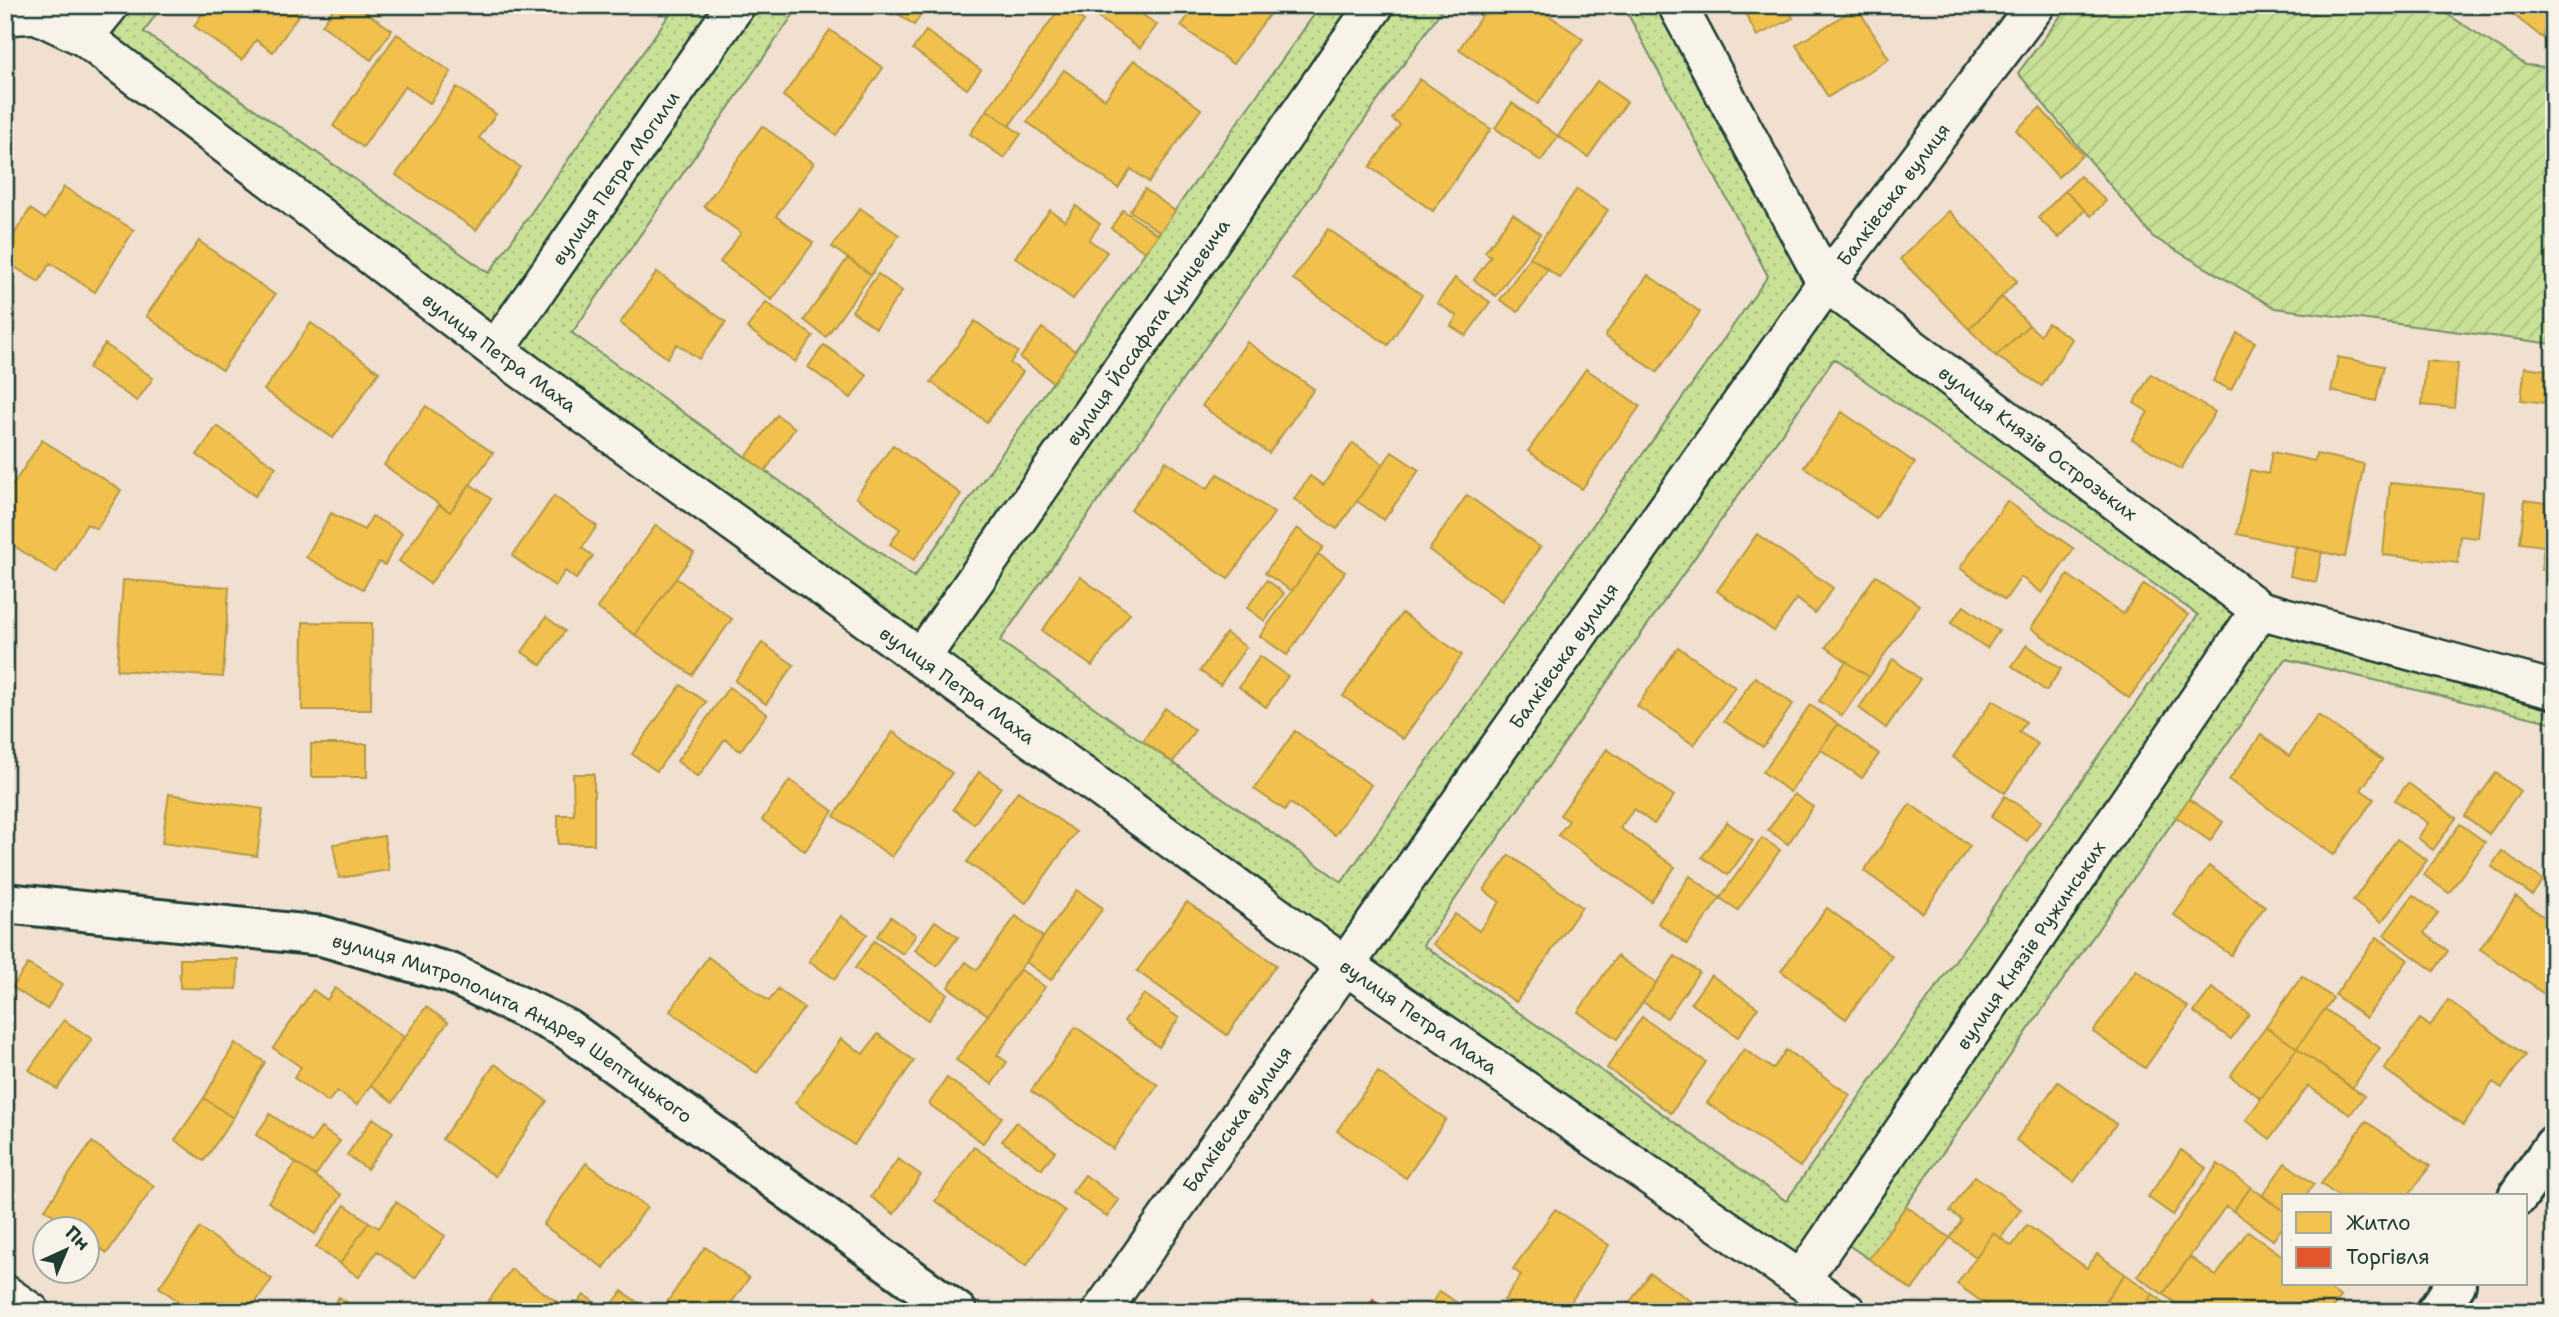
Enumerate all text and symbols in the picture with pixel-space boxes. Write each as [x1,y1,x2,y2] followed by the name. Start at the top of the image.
[546,86,685,270] street label: вулиця Петра Могили
[1831,118,1955,271] street label: Балківська вулиця
[1060,213,1235,450] street label: вулиця Йосафата Кунцевича
[417,287,582,418] street label: вулиця Петра Маха
[1934,360,2143,526] street label: вулиця Князів Острозьких
[1503,578,1624,734] street label: Балківська вулиця
[875,620,1040,750] street label: вулиця Петра Маха
[1950,836,2111,1054] street label: вулиця Князів Ружинських
[330,927,698,1129] street label: вулиця Митрополита Андрея Шептицького
[1335,953,1503,1080] street label: вулиця Петра Маха
[1177,1041,1297,1197] street label: Балківська вулиця
[2282,1194,2528,1286] legend
[2346,1209,2411,1237] text: Житло
[32,1216,102,1286] north arrow
[60,1220,95,1256] text: Пн
[2346,1243,2430,1271] text: Торгівля

